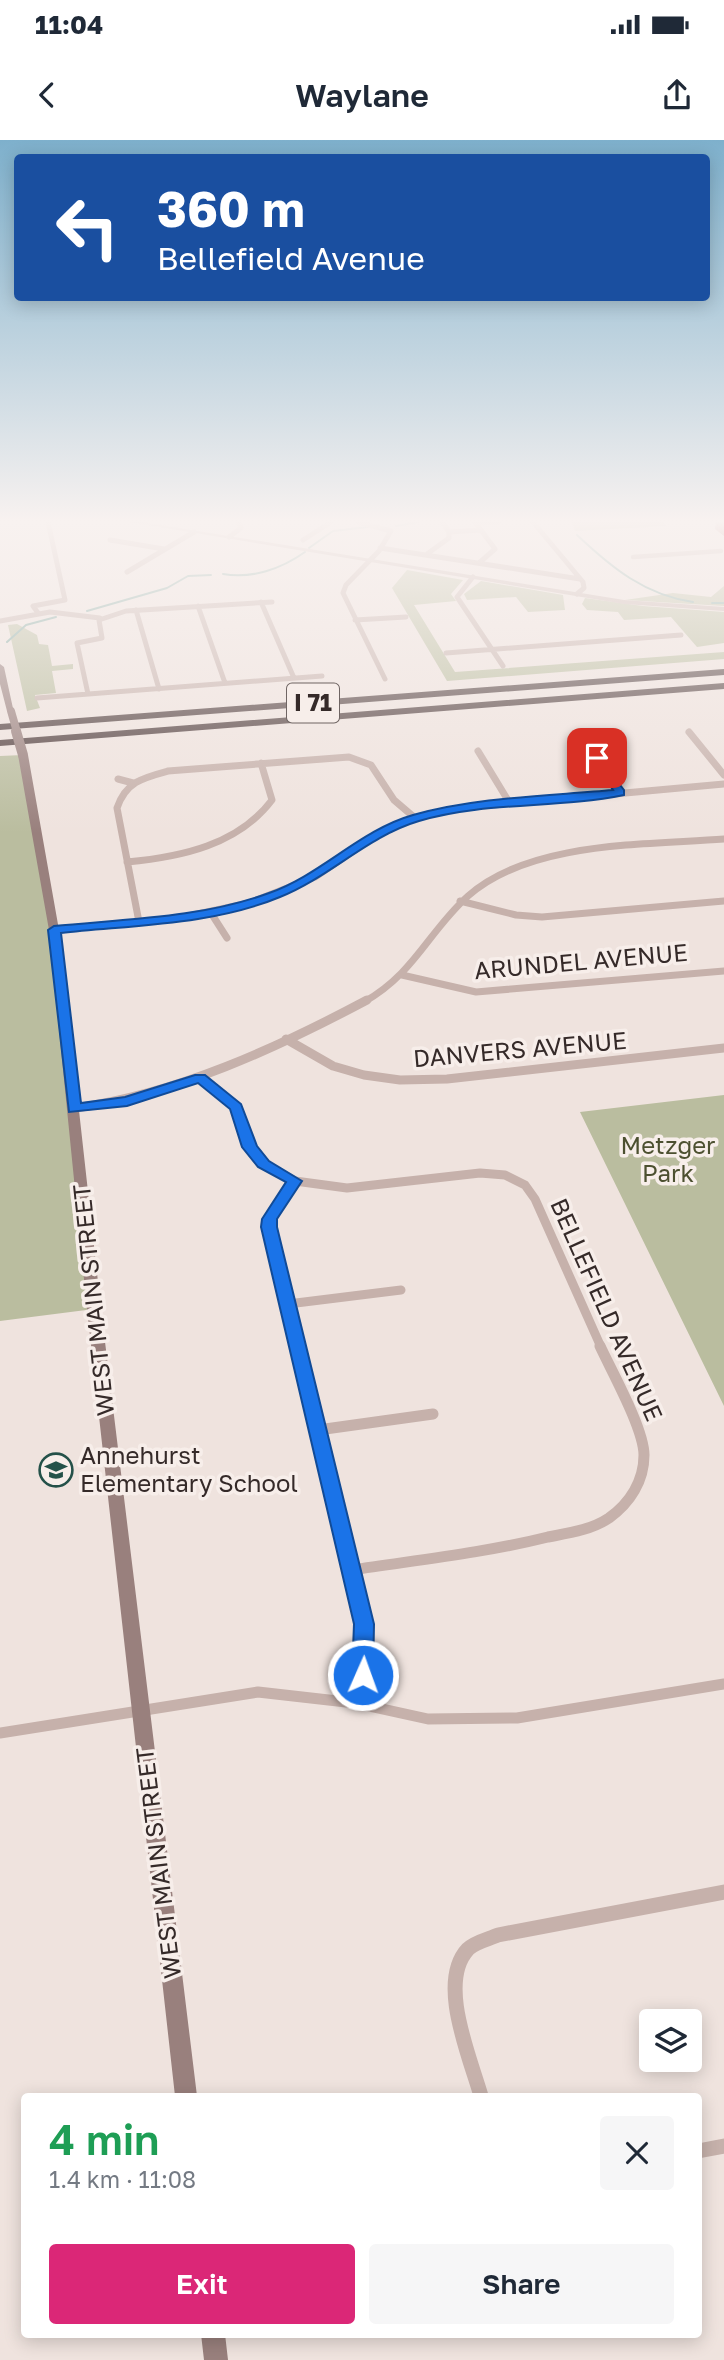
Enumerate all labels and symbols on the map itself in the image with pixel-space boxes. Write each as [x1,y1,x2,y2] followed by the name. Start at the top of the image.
[287,684,339,722] road number: I 71
[567,728,627,788] pin
[473,937,689,984] street label: ARUNDEL AVENUE
[412,1025,628,1072] street label: DANVERS AVENUE
[621,1130,715,1187] park label: Metzger Park
[66,1183,119,1417] street label: WEST MAIN STREET
[545,1194,670,1425] street label: BELLEFIELD AVENUE
[80,1440,298,1497] place label: Annehurst Elementary School
[37,1451,75,1489] school or university icon: Annehurst Elementary School
[326,1638,400,1712] position arrow
[129,1746,186,1981] street label: WEST MAIN STREET

